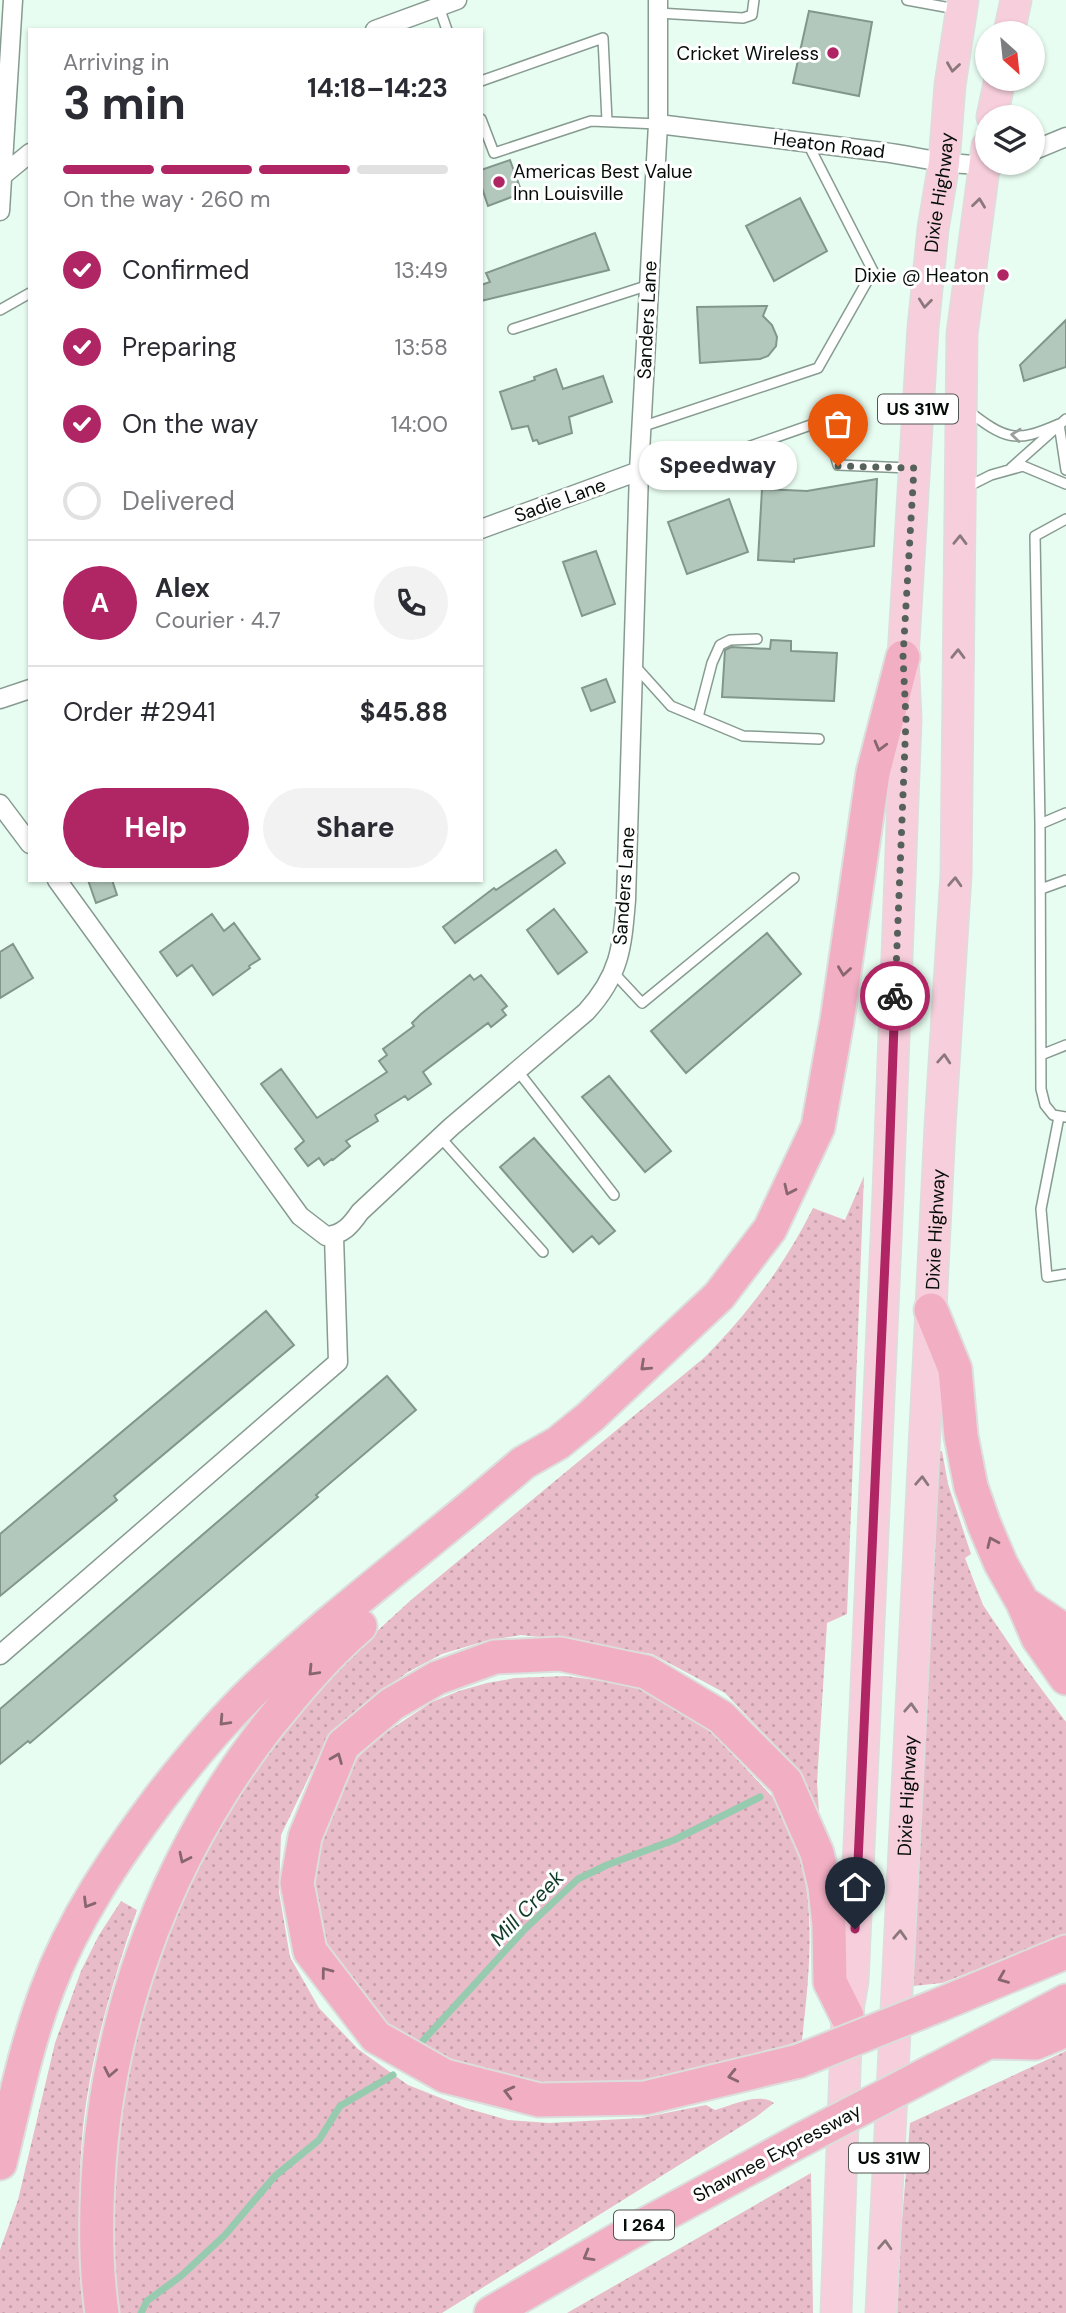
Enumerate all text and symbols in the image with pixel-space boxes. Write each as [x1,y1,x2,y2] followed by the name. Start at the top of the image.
[975,21,1045,91] north arrow
[975,21,1045,175] map controls
[677,41,819,66] place label: Cricket Wireless
[825,45,841,61] marker: Cricket Wireless
[63,47,169,77] text: Arriving in
[945,62,960,73] one-way arrow
[307,71,448,105] text: 14:18–14:23
[63,73,186,133] text: 3 min
[975,105,1045,175] button: layers
[772,126,886,164] street label: Heaton Road
[918,131,959,254] street label: Dixie Highway
[513,159,693,206] place label: Americas Best Value Inn Louisville
[491,174,507,190] marker: Americas Best Value Inn Louisville
[63,184,270,214] text: On the way · 260 m
[971,197,986,209] one-way arrow
[63,251,101,289] icon: check
[122,253,249,287] text: Confirmed
[394,255,448,285] text: 13:49
[631,260,663,380] street label: Sanders Lane
[854,263,989,288] place label: Dixie @ Heaton
[995,267,1011,283] marker: Dixie @ Heaton
[918,297,933,309] one-way arrow
[63,328,101,366] icon: check
[122,330,237,364] text: Preparing
[395,332,448,362] text: 13:58
[808,394,868,466] pin
[878,394,958,424] road number: US 31W
[63,405,101,443] icon: check
[819,405,857,443] icon: bag
[122,407,258,441] text: On the way
[391,409,448,439] text: 14:00
[1010,427,1022,442] one-way arrow
[638,442,796,490] callout: Speedway
[660,450,776,480] text: Speedway
[511,472,609,528] street label: Sadie Lane
[122,484,235,518] text: Delivered
[952,535,968,545] one-way arrow
[374,566,448,640] button: phone
[155,571,210,605] text: Alex
[91,586,109,620] text: A
[155,605,281,635] text: Courier · 4.7
[951,649,966,660] one-way arrow
[63,695,216,729] text: Order #2941
[360,695,448,729] text: $45.88
[873,740,888,752] one-way arrow
[63,788,249,868] button: Help
[263,788,448,868] button: Share
[607,826,641,946] street label: Sanders Lane
[947,876,962,887] one-way arrow
[860,961,930,1031] courier
[837,965,852,977] one-way arrow
[876,977,914,1015] icon: bike
[937,1053,952,1064] one-way arrow
[919,1168,950,1291] street label: Dixie Highway
[783,1183,797,1195] one-way arrow
[640,1357,653,1370] one-way arrow
[915,1475,930,1486] one-way arrow
[986,1537,1000,1549] one-way arrow
[308,1663,321,1676] one-way arrow
[903,1702,918,1713] one-way arrow
[220,1713,233,1726] one-way arrow
[891,1734,922,1857] street label: Dixie Highway
[329,1752,343,1764] one-way arrow
[179,1851,193,1863] one-way arrow
[825,1857,885,1929] pin
[484,1864,570,1952] water label: Mill Creek
[836,1868,874,1906] icon: home
[84,1895,97,1908] one-way arrow
[893,1929,908,1940] one-way arrow
[322,1967,335,1980] one-way arrow
[998,1970,1010,1984] one-way arrow
[103,2066,118,2078] one-way arrow
[727,2068,739,2082] one-way arrow
[503,2086,515,2100] one-way arrow
[689,2098,866,2208] street label: Shawnee Expressway
[849,2144,929,2172] road number: US 31W
[614,2210,674,2239] road number: I 264
[877,2239,892,2250] one-way arrow
[583,2248,596,2261] one-way arrow

